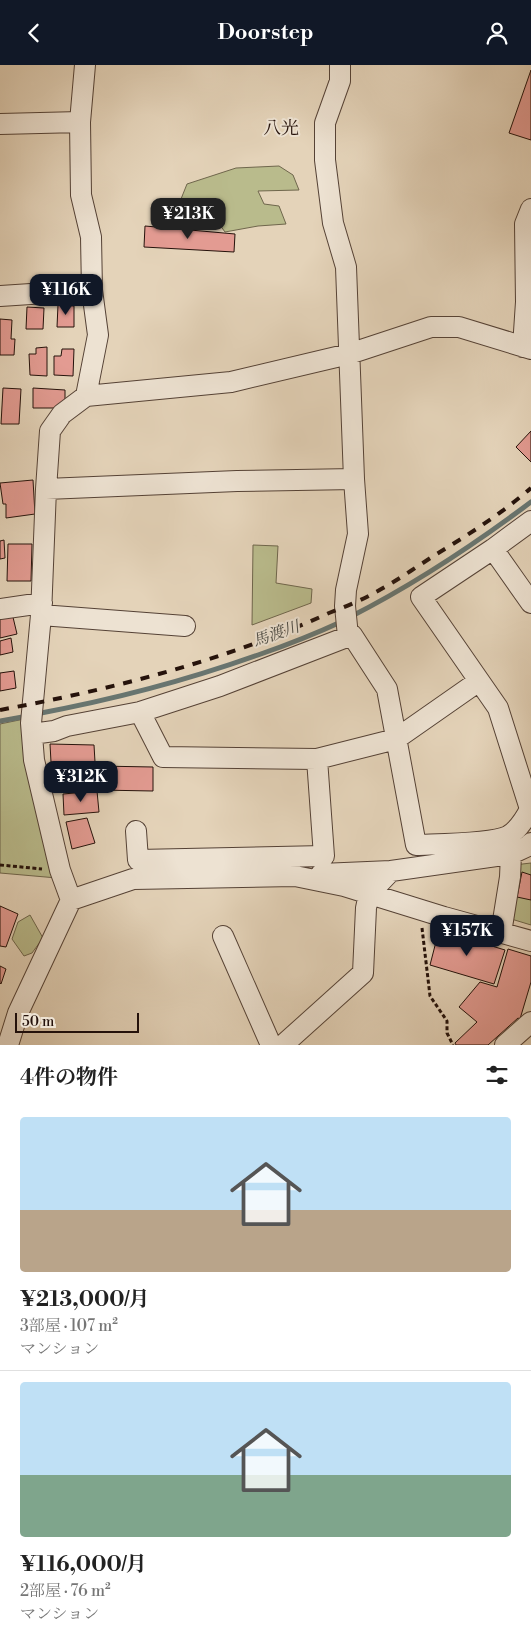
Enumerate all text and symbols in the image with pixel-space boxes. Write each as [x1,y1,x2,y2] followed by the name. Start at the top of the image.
[20,19,48,47] icon: back
[217,19,314,46] text: Doorstep
[483,19,511,47] icon: person
[263,117,299,140] district label: 八光
[153,197,223,240] pin: ¥213K
[162,204,214,224] text: ¥213K
[31,273,101,316] pin: ¥116K
[41,280,91,300] text: ¥116K
[250,616,304,651] water label: 馬渡川
[46,761,116,803] pin: ¥312K
[55,767,107,787] text: ¥312K
[432,915,502,957] pin: ¥157K
[441,921,493,941] text: ¥157K
[15,1010,139,1033] scale bar
[22,1013,54,1031] text: 50 m
[483,1061,511,1089] icon: filters
[20,1065,118,1091] text: 4件の物件
[221,1149,311,1239] icon: home
[20,1287,149,1313] text: ¥213,000/月
[20,1316,118,1336] text: 3部屋 · 107 m²
[20,1339,99,1359] text: マンション
[221,1415,311,1505] icon: home
[20,1552,147,1578] text: ¥116,000/月
[20,1581,111,1601] text: 2部屋 · 76 m²
[20,1604,99,1624] text: マンション

